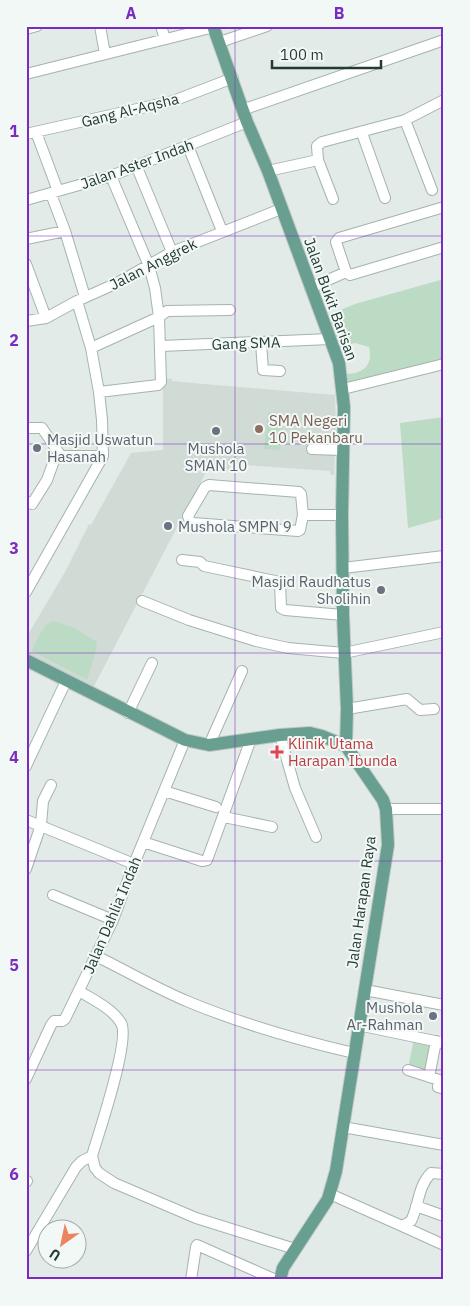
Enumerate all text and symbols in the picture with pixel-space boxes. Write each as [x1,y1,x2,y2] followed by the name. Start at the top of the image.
[126,3,137,23] text: A
[334,3,345,23] text: B
[272,38,381,70] scale bar
[280,45,324,64] text: 100 m
[79,89,181,131] street label: Gang Al-Aqsha
[9,121,19,141] text: 1
[78,135,196,193] street label: Jalan Aster Indah
[106,234,200,294] street label: Jalan Anggrek
[300,235,362,363] street label: Jalan Bukit Barisan
[9,330,19,350] text: 2
[211,332,281,354] street label: Gang SMA
[269,411,363,447] place label: SMA Negeri 10 Pekanbaru
[253,423,265,435] marker: SMA Negeri 10 Pekanbaru
[210,425,222,437] marker: Mushola SMAN 10
[47,430,153,466] place label: Masjid Uswatun Hasanah
[185,439,247,475] place label: Mushola SMAN 10
[31,442,43,454] marker: Masjid Uswatun Hasanah
[178,517,292,536] place label: Mushola SMPN 9
[162,520,174,532] marker: Mushola SMPN 9
[9,538,19,558] text: 3
[251,572,371,608] place label: Masjid Raudhatus Sholihin
[375,584,387,596] marker: Masjid Raudhatus Sholihin
[288,734,397,770] place label: Klinik Utama Harapan Ibunda
[270,745,284,759] marker: Klinik Utama Harapan Ibunda
[9,747,19,767] text: 4
[342,835,380,969] street label: Jalan Harapan Raya
[79,854,145,976] street label: Jalan Dahlia Indah
[9,955,19,975] text: 5
[347,998,423,1034] place label: Mushola Ar-Rahman
[427,1010,439,1022] marker: Mushola Ar-Rahman
[9,1164,19,1184] text: 6
[38,1218,88,1268] north arrow
[46,1245,64,1265] text: U

